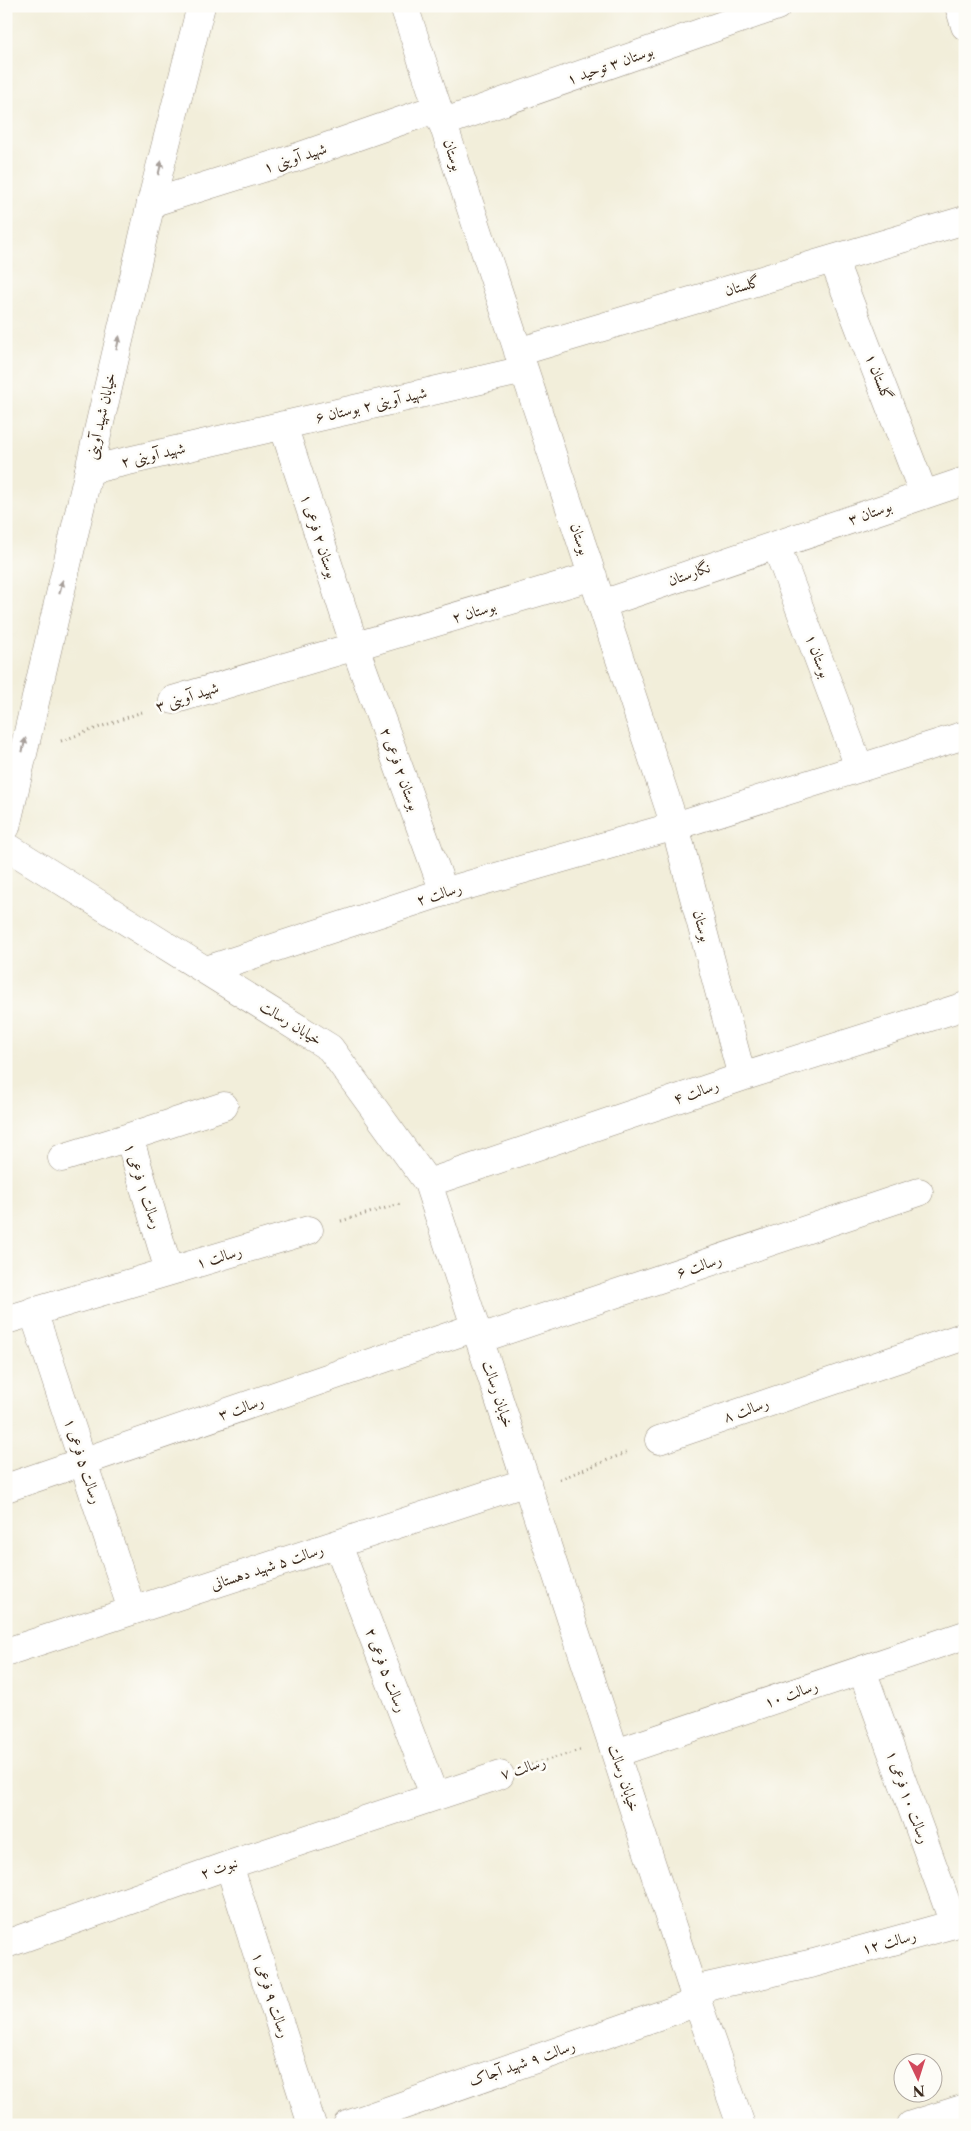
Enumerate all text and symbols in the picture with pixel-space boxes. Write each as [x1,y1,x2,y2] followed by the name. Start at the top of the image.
[564,41,656,88] street label: بوستان ۳ توحید ۱
[439,137,468,173] street label: بوستان
[261,138,329,178] street label: شهید آوینی ۱
[156,161,164,176] one-way arrow
[722,271,762,300] street label: گلستان
[114,336,122,351] one-way arrow
[862,351,897,403] street label: گلستان ۱
[81,371,121,461] street label: خیابان شهید آوینی
[313,382,429,428] street label: شهید آوینی ۲ بوستان ۶
[119,438,187,472] street label: شهید آوینی ۲
[296,491,342,581] street label: بوستان ۲ فرعی ۱
[845,496,894,529] street label: بوستان ۳
[566,521,595,557] street label: بوستان
[665,557,713,590] street label: نگارستان
[57,579,65,594] one-way arrow
[450,596,498,627] street label: بوستان ۲
[802,631,835,680] street label: بوستان ۱
[153,677,221,717] street label: شهید آوینی ۳
[376,724,424,814] street label: بوستان ۲ فرعی ۲
[20,737,28,752] one-way arrow
[414,878,464,909] street label: رسالت ۲
[689,908,716,944] street label: بوستان
[257,996,326,1049] street label: خیابان رسالت
[671,1075,721,1108] street label: رسالت ۴
[120,1141,166,1231] street label: رسالت ۱ فرعی ۱
[194,1241,244,1272] street label: رسالت ۱
[674,1249,724,1282] street label: رسالت ۶
[479,1358,518,1430] street label: خیابان رسالت
[216,1391,266,1424] street label: رسالت ۳
[721,1393,771,1426] street label: رسالت ۸
[60,1416,106,1506] street label: رسالت ۵ فرعی ۱
[208,1539,326,1595] street label: رسالت ۵ شهید دهستانی
[361,1625,411,1715] street label: رسالت ۵ فرعی ۲
[762,1676,820,1712] street label: رسالت ۱۰
[605,1742,644,1814] street label: خیابان رسالت
[882,1748,934,1846] street label: رسالت ۱۰ فرعی ۱
[498,1752,548,1783] street label: رسالت ۷
[198,1852,240,1883] street label: نبوت ۲
[860,1925,918,1958] street label: رسالت ۱۲
[248,1950,294,2040] street label: رسالت ۹ فرعی ۱
[466,2035,578,2091] street label: رسالت ۹ شهید آجاک
[894,2054,944,2104] north arrow
[912,2082,926,2100] text: N

